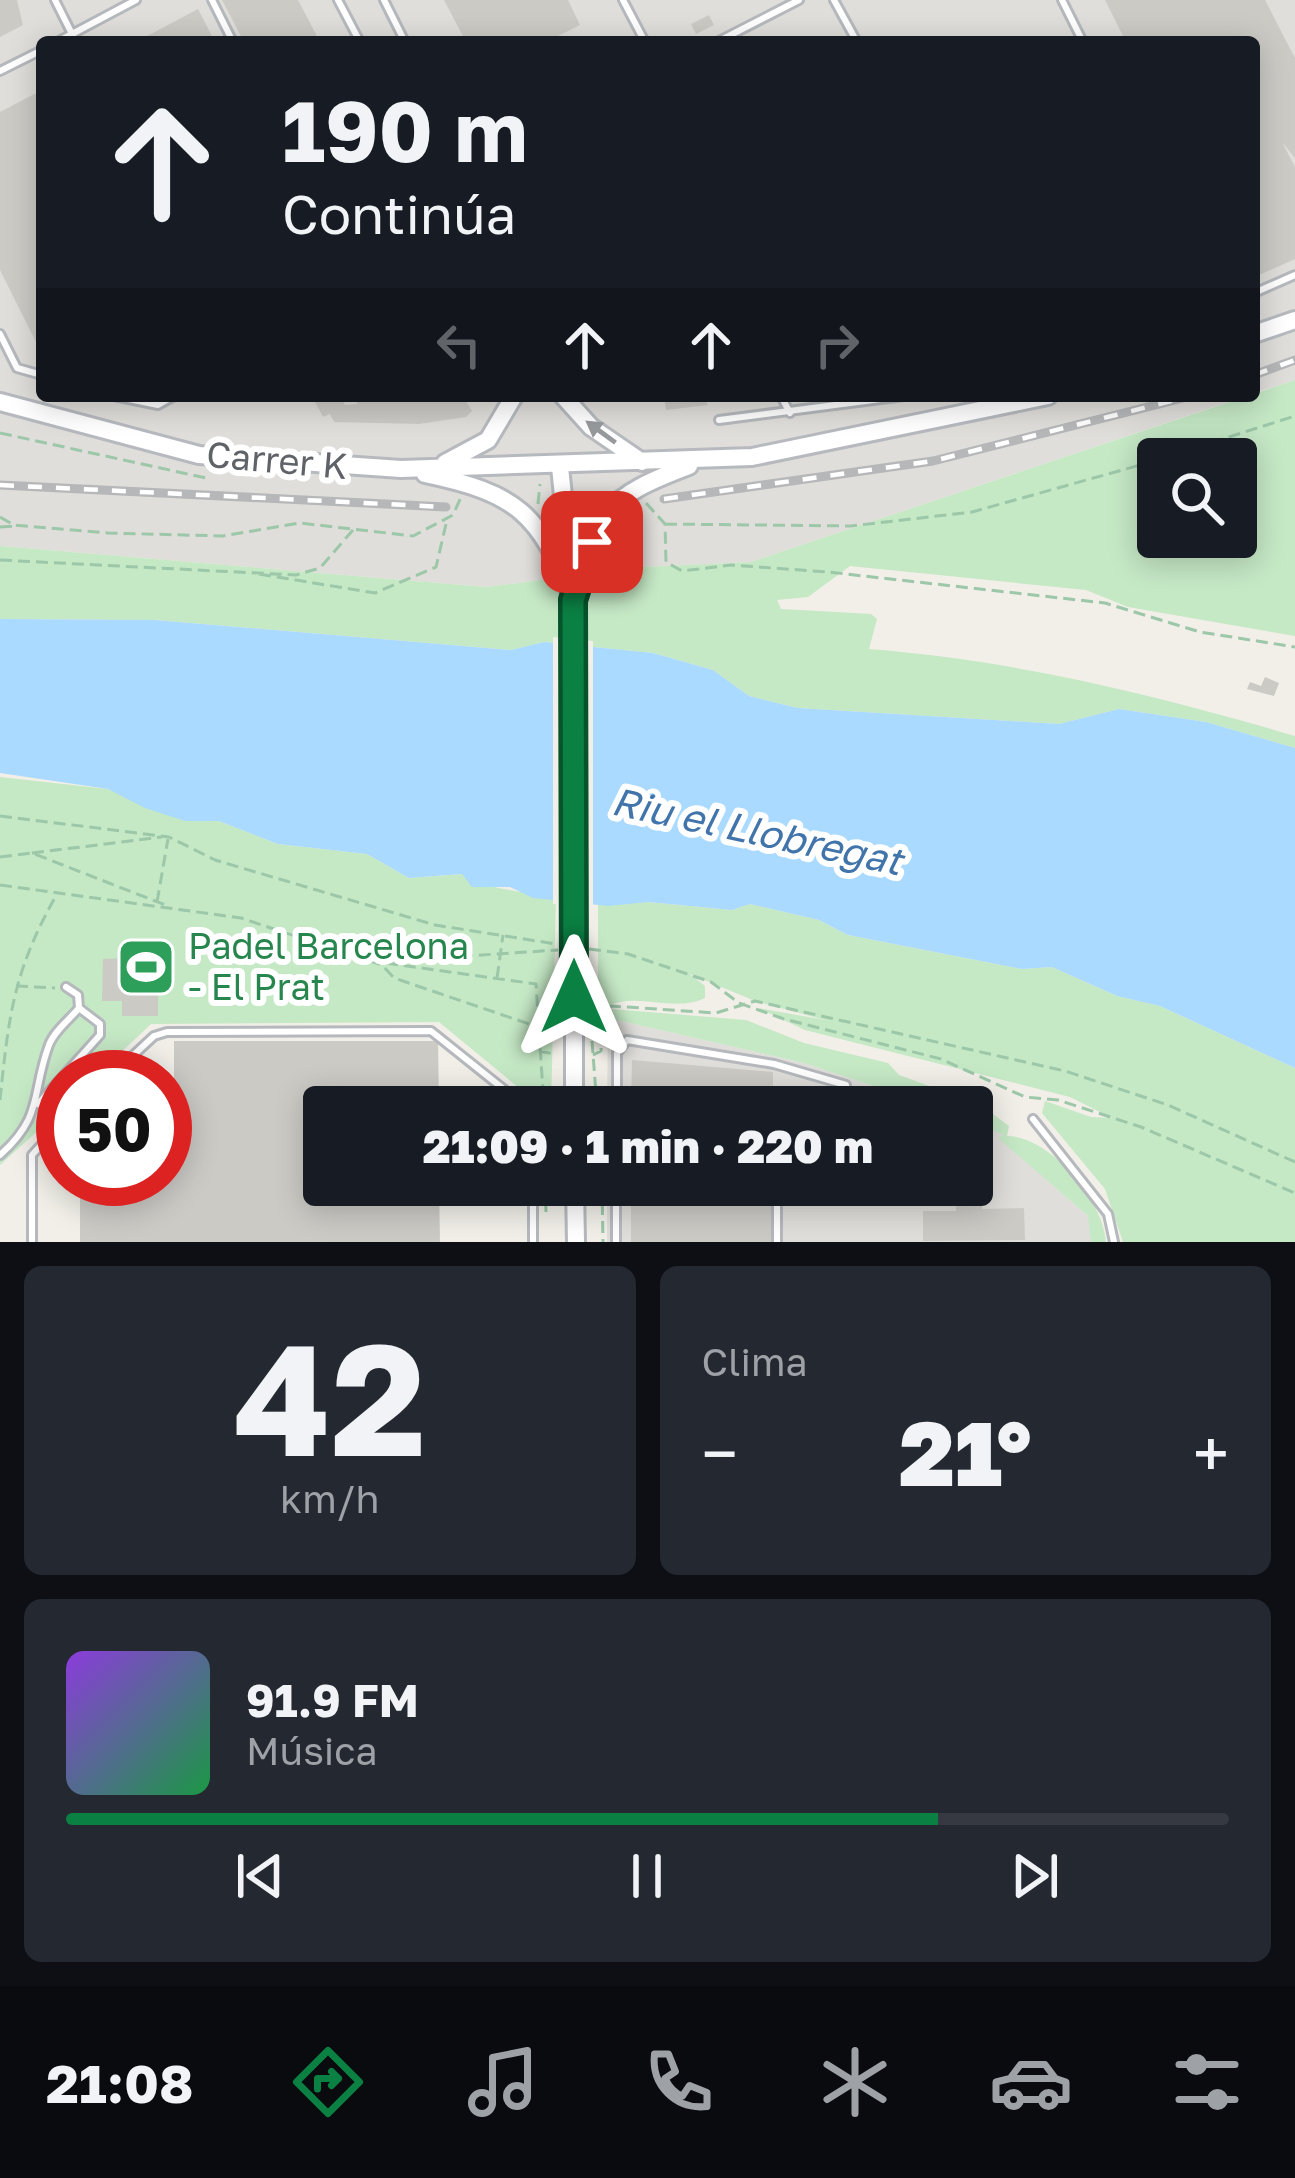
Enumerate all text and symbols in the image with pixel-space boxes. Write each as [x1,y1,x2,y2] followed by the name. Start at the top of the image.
[282,80,528,180] text: 190 m
[84,84,240,240] icon: ahead
[282,181,516,246] text: Continúa
[426,312,492,378] icon: left
[552,312,618,378] icon: ahead
[678,312,744,378] icon: ahead
[804,312,870,378] icon: right
[585,420,617,444] one-way arrow
[205,432,349,487] street label: Carrer K
[1137,438,1257,558] map controls
[1137,438,1257,558] button: search
[541,491,643,593] pin
[559,509,625,575] icon: arrive
[608,777,910,885] water label: Riu el Llobregat
[188,924,469,1008] place label: Padel Barcelona - El Prat
[511,934,637,1060] position arrow
[115,936,177,998] sports icon: Padel Barcelona - El Prat
[36,1050,192,1206] speed limit sign: 50
[423,1119,873,1173] text: 21:09 · 1 min · 220 m
[233,1303,426,1490] text: 42
[702,1338,808,1385] text: Clima
[899,1398,1032,1506] text: 21°
[702,1413,738,1493] text: −
[1193,1413,1229,1493] text: +
[280,1475,379,1522] text: km/h
[246,1673,419,1727] text: 91.9 FM
[246,1727,378,1774] text: Música
[227,1843,293,1909] icon: previous
[614,1843,680,1909] icon: pause
[1002,1843,1068,1909] icon: next
[286,2040,370,2124] icon: directions
[461,2040,545,2124] icon: music
[637,2040,721,2124] icon: phone
[813,2040,897,2124] icon: climate
[989,2040,1073,2124] icon: car
[1165,2040,1249,2124] icon: filters
[46,2050,194,2115] text: 21:08

